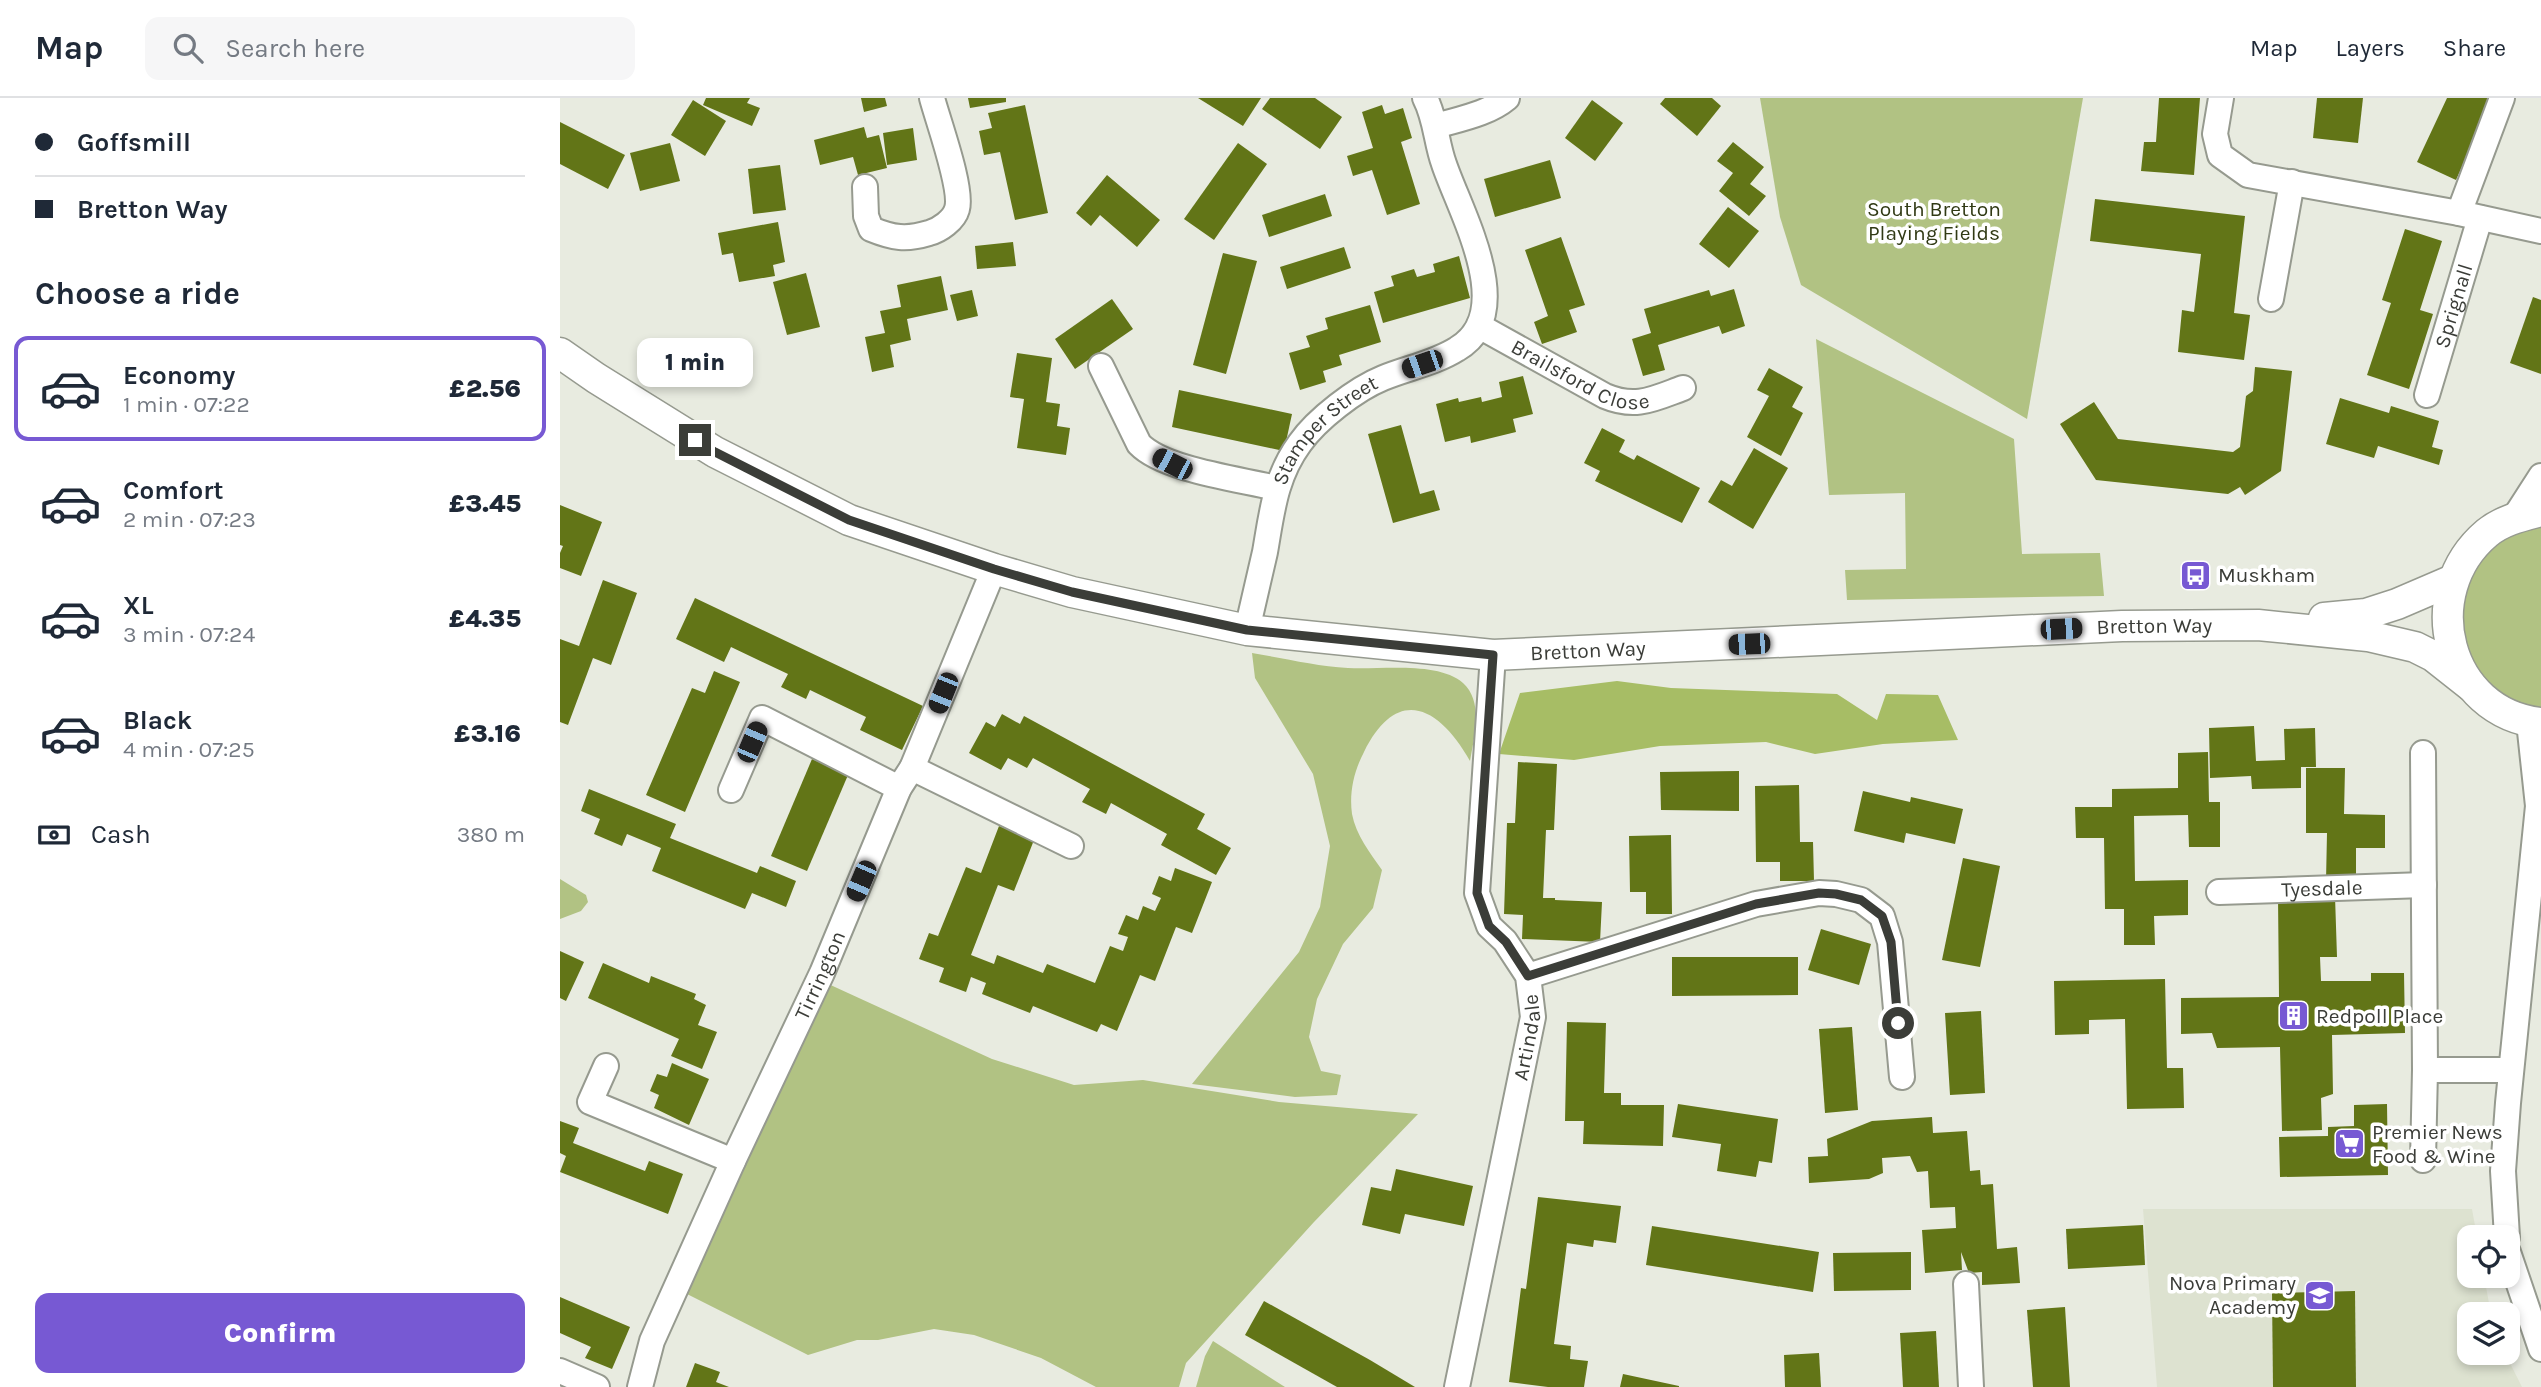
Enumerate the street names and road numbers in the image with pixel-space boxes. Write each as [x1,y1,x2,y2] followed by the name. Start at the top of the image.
[2430,261,2478,351] street label: Sprignall
[1507,334,1651,414] street label: Brailsford Close
[1268,370,1382,488] street label: Stamper Street
[2096,613,2213,639] street label: Bretton Way
[1530,636,1647,665] street label: Bretton Way
[2281,875,2363,902] street label: Tyesdale
[790,927,850,1024] street label: Tirrington
[1508,993,1546,1082] street label: Artindale

